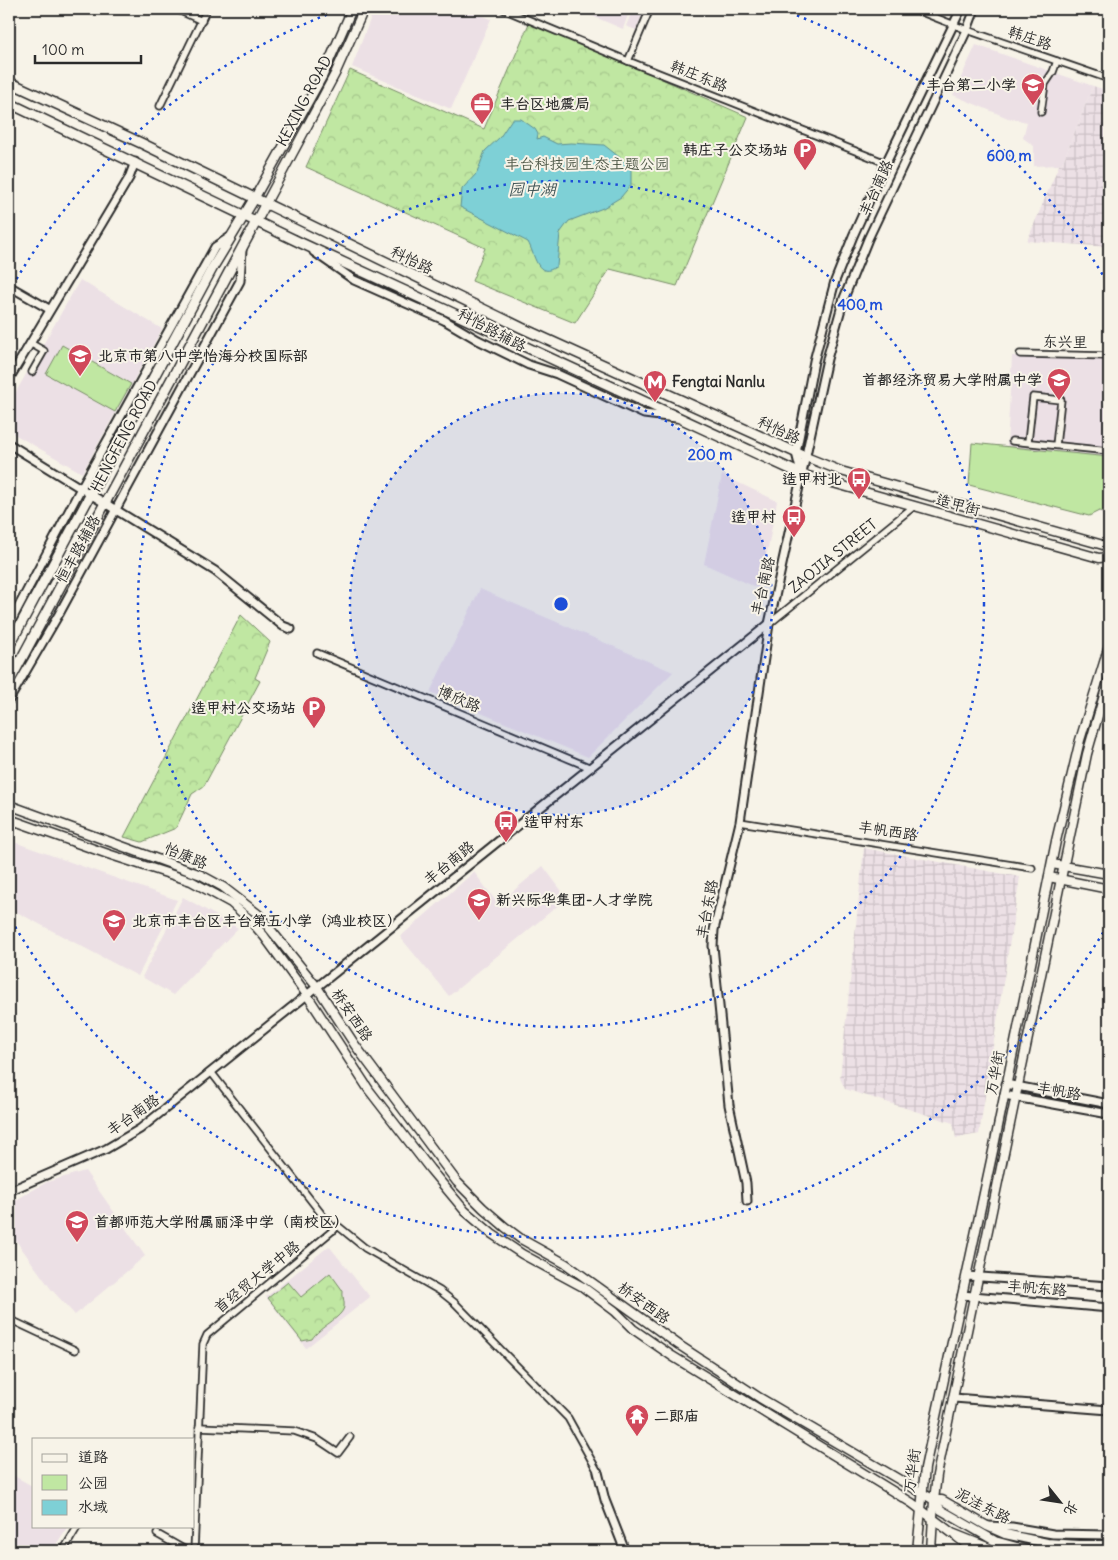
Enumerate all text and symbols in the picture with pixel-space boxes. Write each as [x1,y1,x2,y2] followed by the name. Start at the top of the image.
[1006,21,1055,54] street label: 韩庄路
[35,32,141,64] scale bar
[42,40,84,59] text: 100 m
[272,52,335,149] street label: KEXING ROAD
[668,55,731,96] street label: 韩庄东路
[1020,72,1046,106] school or university icon: 丰台第二小学
[926,75,1016,94] place label: 丰台第二小学
[469,91,495,125] office icon: 丰台区地震局
[500,94,590,113] place label: 丰台区地震局
[792,137,818,171] parking icon: 韩庄子公交场站
[683,140,788,159] place label: 韩庄子公交场站
[986,146,1032,165] text: 600 m
[504,154,670,173] park label: 丰台科技园生态主题公园
[854,157,897,219] street label: 丰台南路
[508,179,558,199] water label: 园中湖
[388,241,437,278] street label: 科怡路
[837,295,883,314] text: 400 m
[455,304,530,356] street label: 科怡路辅路
[1042,332,1088,351] street label: 东兴里
[67,343,93,377] school or university icon: 北京市第八中学怡海分校国际部
[98,346,308,365] place label: 北京市第八中学怡海分校国际部
[1046,367,1072,401] school or university icon: 首都经济贸易大学附属中学
[642,369,668,403] metro station icon: Fengtai Nanlu
[862,370,1042,389] place label: 首都经济贸易大学附属中学
[672,372,765,392] place label: Fengtai Nanlu
[86,376,161,495] street label: HENGFENG ROAD
[755,411,804,448] street label: 科怡路
[688,445,732,464] text: 200 m
[846,466,872,500] bus stop icon: 造甲村北
[782,469,842,488] place label: 造甲村北
[934,490,982,520] street label: 造甲街
[781,504,807,538] bus stop icon: 造甲村
[731,507,776,526] place label: 造甲村
[51,511,104,586] street label: 恒丰路辅路
[785,514,881,597] street label: ZAOJIA STREET
[747,555,779,617] street label: 丰台南路
[552,595,570,613] centre of rings
[435,681,484,716] street label: 博欣路
[301,695,327,729] parking icon: 造甲村公交场站
[191,698,296,717] place label: 造甲村公交场站
[493,809,519,843] bus stop icon: 造甲村东
[524,812,584,831] place label: 造甲村东
[857,816,919,845] street label: 丰帆西路
[419,836,478,889] street label: 丰台南路
[162,838,211,873] street label: 怡康路
[691,878,722,940] street label: 丰台东路
[466,887,492,921] school or university icon: 新兴际华集团-人才学院
[496,890,652,909] place label: 新兴际华集团-人才学院
[101,908,127,942] school or university icon: 北京市丰台区丰台第五小学（鸿业校区）
[132,911,402,930] place label: 北京市丰台区丰台第五小学（鸿业校区）
[328,985,377,1045] street label: 桥安西路
[981,1049,1008,1097] street label: 万华街
[1035,1077,1083,1104] street label: 丰帆路
[103,1090,163,1140] street label: 丰台南路
[64,1209,90,1243] school or university icon: 首都师范大学附属丽泽中学（南校区）
[94,1212,349,1231] place label: 首都师范大学附属丽泽中学（南校区）
[210,1236,303,1317] street label: 首经贸大学中路
[1006,1275,1068,1300] street label: 丰帆东路
[614,1277,674,1328] street label: 桥安西路
[624,1403,650,1437] temple icon: 二郎庙
[654,1406,699,1425] place label: 二郎庙
[32,1438,195,1528] legend
[78,1447,108,1466] text: 道路
[899,1447,924,1495] street label: 万华街
[78,1473,108,1492] text: 公园
[1036,1478,1086,1528] north arrow
[952,1483,1014,1528] street label: 泥洼东路
[78,1497,108,1516] text: 水域
[1060,1498,1083,1519] text: 北

